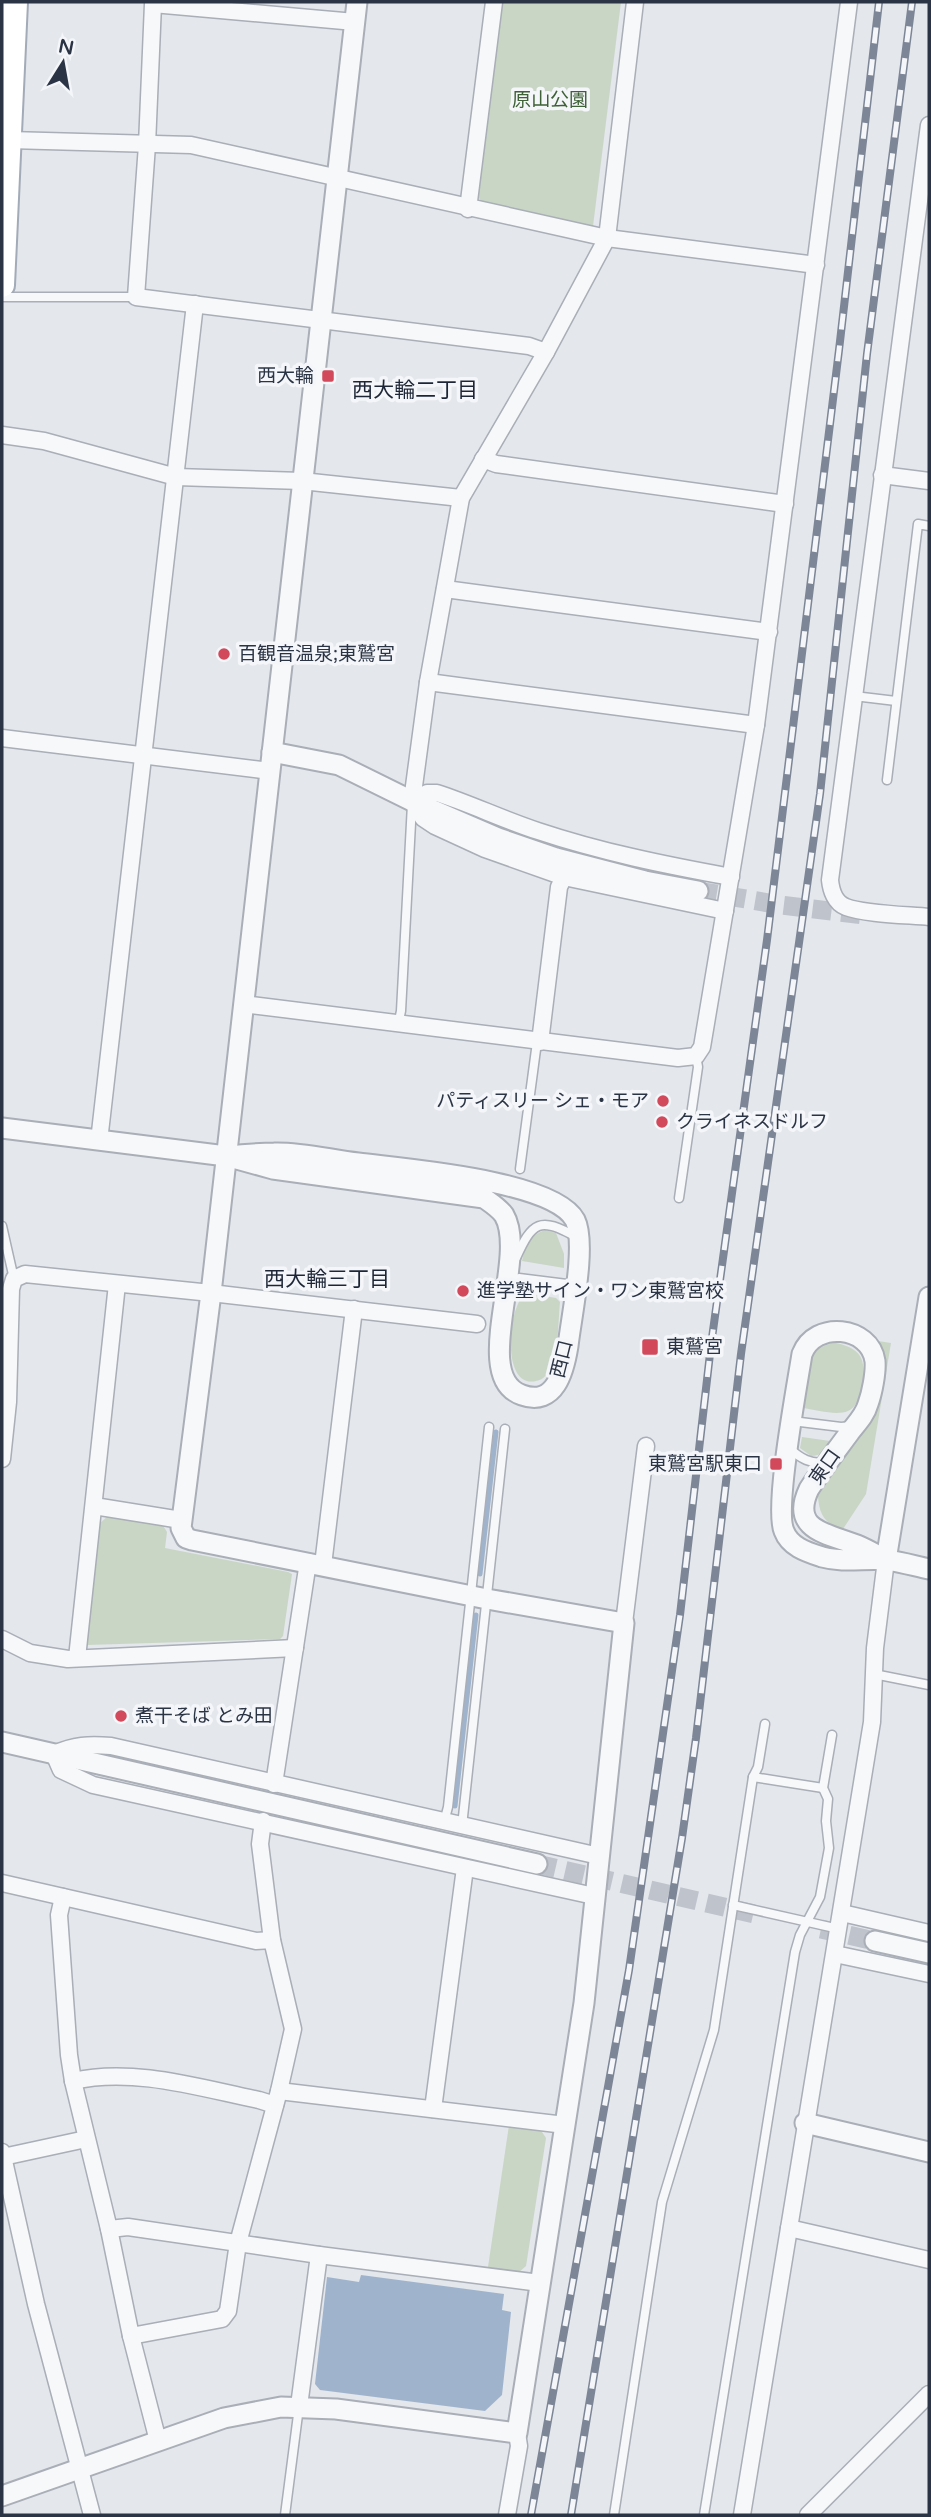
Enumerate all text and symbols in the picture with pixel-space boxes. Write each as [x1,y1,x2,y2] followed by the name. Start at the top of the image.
[28,28,98,98] north arrow
[56,35,76,60] text: N
[512,89,588,111] park label: 原山公園
[257,365,314,387] place label: 西大輪
[320,368,336,384] marker: 西大輪
[352,378,478,403] district label: 西大輪二丁目
[238,643,395,665] place label: 百観音温泉;東鷲宮
[216,646,232,662] marker: 百観音温泉;東鷲宮
[436,1090,649,1112] place label: パティスリー シェ・モア
[655,1093,671,1109] marker: パティスリー シェ・モア
[676,1111,828,1133] place label: クライネスドルフ
[654,1114,670,1130] marker: クライネスドルフ
[264,1267,390,1292] district label: 西大輪三丁目
[477,1280,724,1302] place label: 進学塾サイン・ワン東鷲宮校
[455,1283,471,1299] marker: 進学塾サイン・ワン東鷲宮校
[666,1336,723,1358] place label: 東鷲宮
[640,1337,660,1357] marker: 東鷲宮
[547,1338,577,1380] street label: 西口
[805,1445,845,1489] street label: 東口
[648,1453,762,1475] place label: 東鷲宮駅東口
[768,1456,784,1472] marker: 東鷲宮駅東口
[135,1705,273,1727] place label: 煮干そば とみ田
[113,1708,129,1724] marker: 煮干そば とみ田

